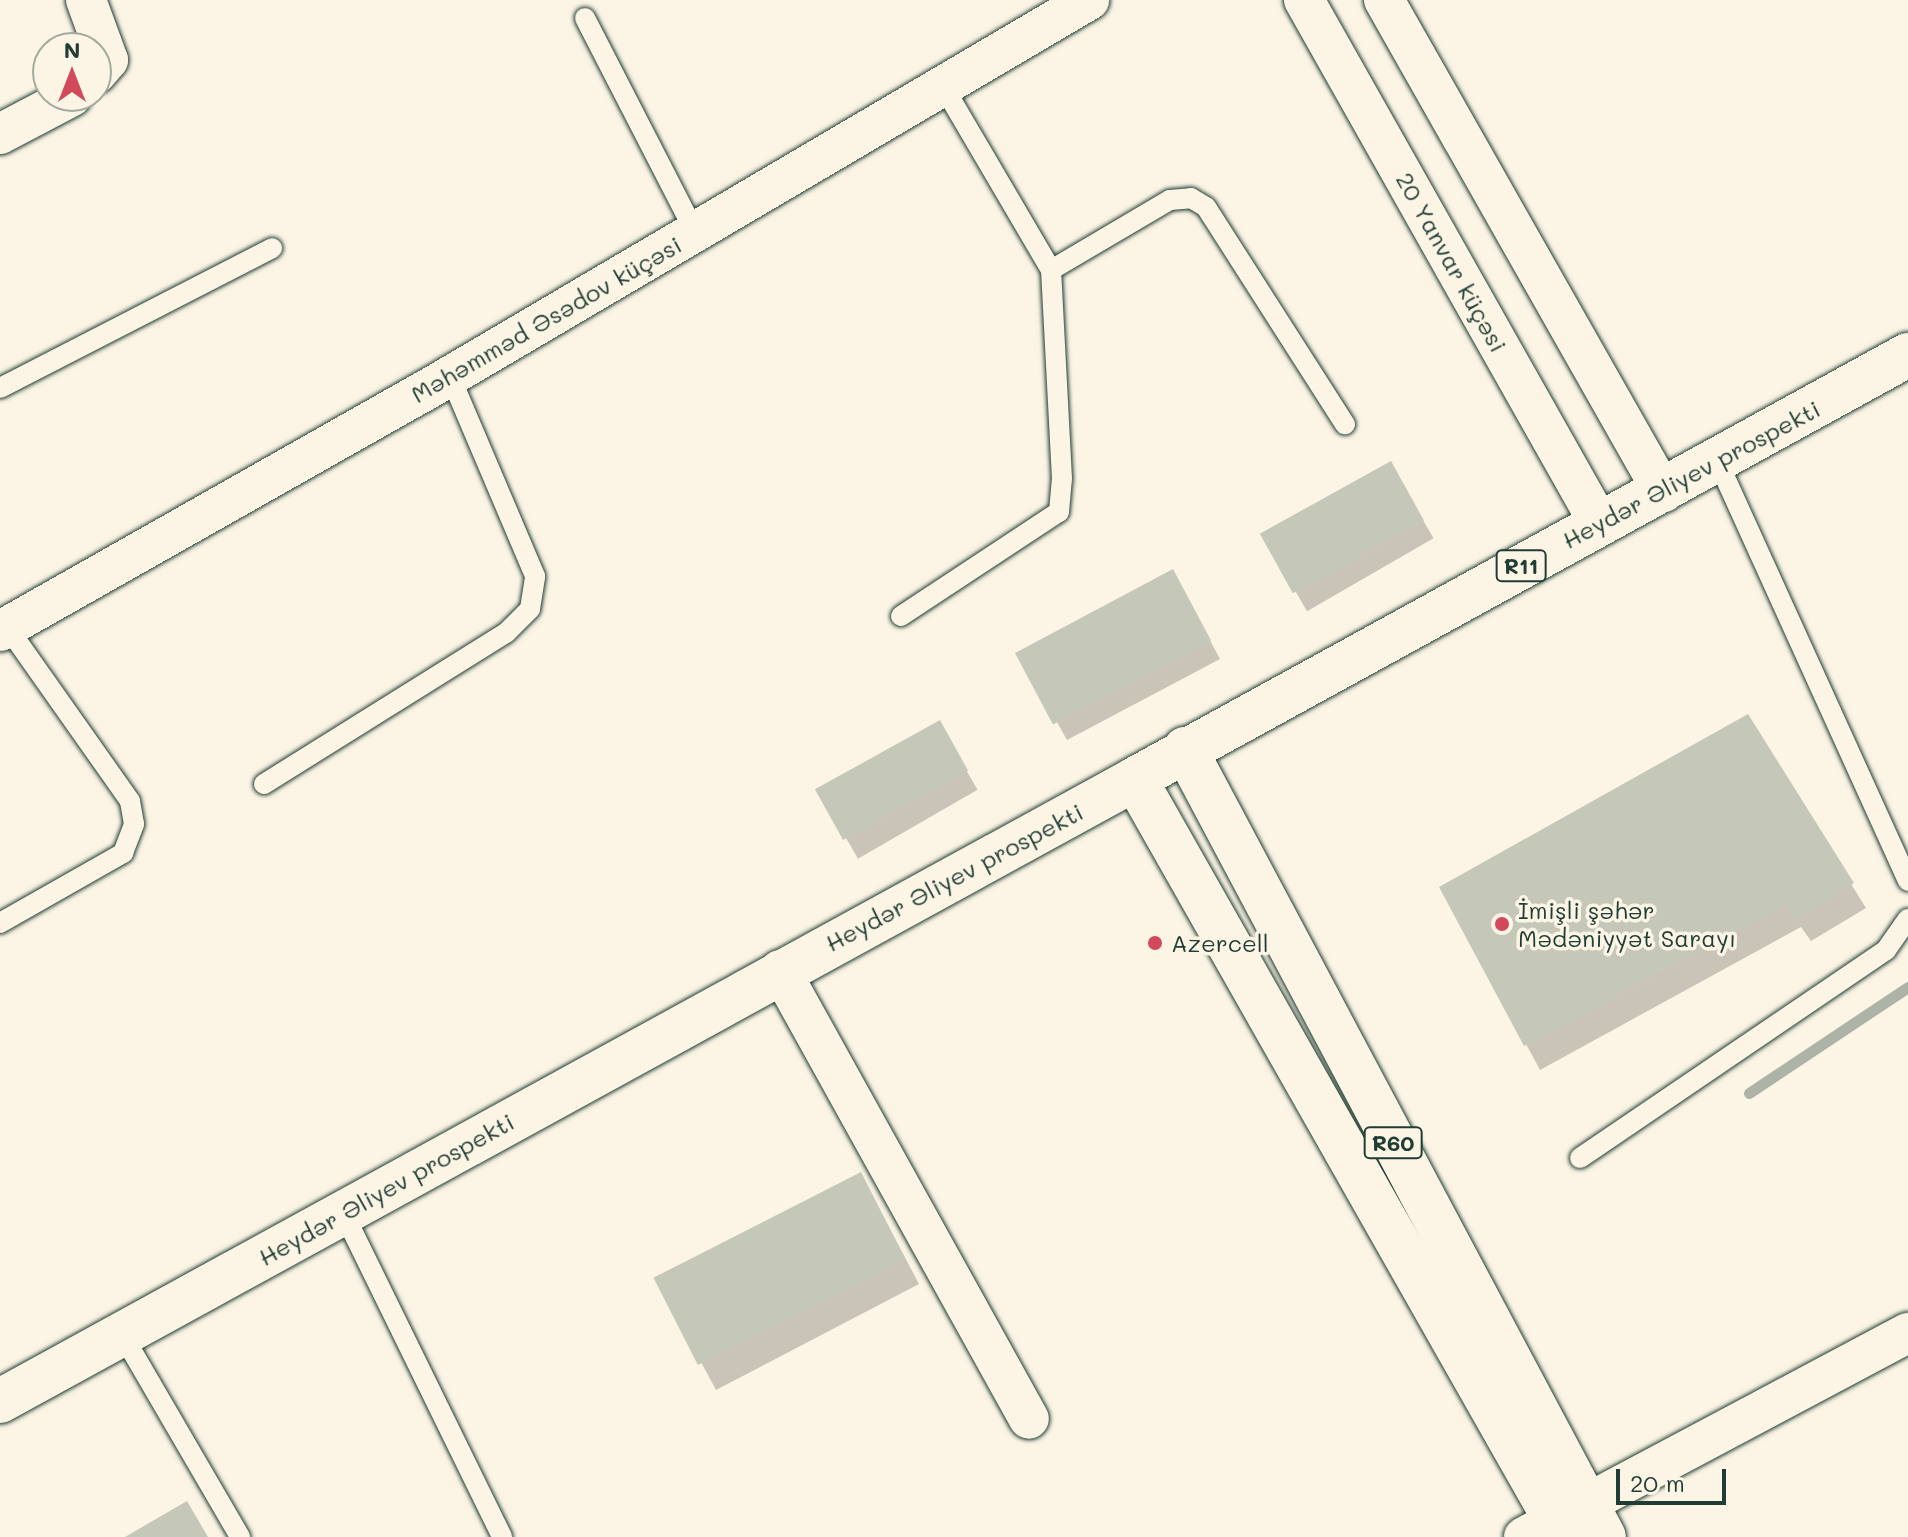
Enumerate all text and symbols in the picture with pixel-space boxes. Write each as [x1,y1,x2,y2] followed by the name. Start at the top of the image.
[32,32,112,112] north arrow
[64,35,80,64] text: N
[1391,167,1513,357] street label: 20 Yanvar küçəsi
[406,230,686,408] street label: Məhəmməd Əsədov küçəsi
[1557,394,1825,554] street label: Heydər Əliyev prospekti
[1495,548,1547,584] road number: R11
[820,797,1088,957] street label: Heydər Əliyev prospekti
[1518,896,1736,952] place label: İmişli şəhər Mədəniyyət Sarayı
[1493,915,1511,933] marker: İmişli şəhər Mədəniyyət Sarayı
[1171,929,1269,957] place label: Azercell
[1146,934,1164,952] marker: Azercell
[253,1107,519,1271] street label: Heydər Əliyev prospekti
[1363,1125,1423,1161] road number: R60
[1620,1453,1730,1503] scale bar
[1630,1467,1685,1498] text: 20 m

